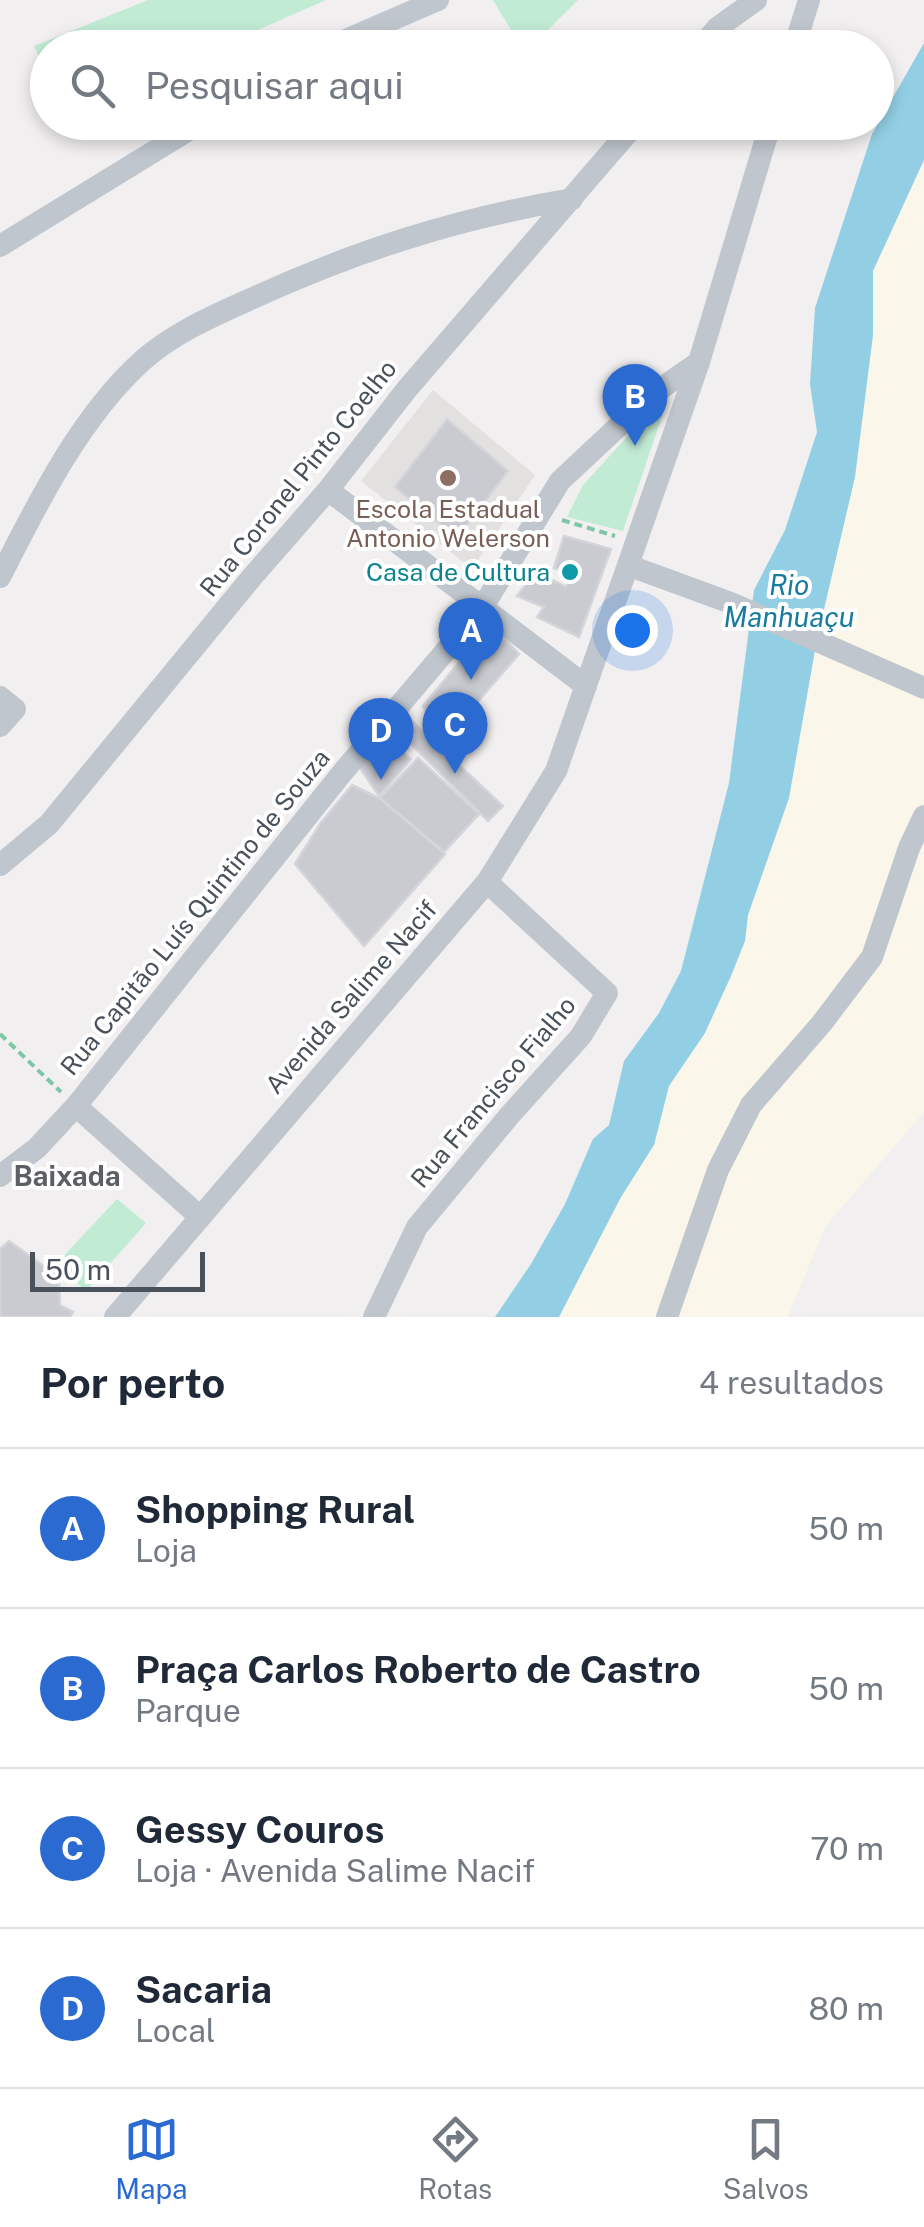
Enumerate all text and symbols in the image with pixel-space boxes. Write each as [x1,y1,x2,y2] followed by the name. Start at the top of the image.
[30,30,894,140] search box
[65,58,120,113] icon: search
[145,63,404,108] text: Pesquisar aqui
[193,354,403,602] street label: Rua Coronel Pinto Coelho
[602,364,668,446] pin: B
[437,467,459,489] marker: Escola Estadual Antonio Welerson
[346,494,550,553] place label: Escola Estadual Antonio Welerson
[366,557,550,587] place label: Casa de Cultura
[559,561,581,583] marker: Casa de Cultura
[723,568,855,633] water label: Rio Manhuaçu
[438,598,504,680] pin: A
[607,605,658,656] your location
[422,692,488,774] pin: C
[348,698,414,780] pin: D
[54,743,336,1081] street label: Rua Capitão Luís Quintino de Souza
[259,894,443,1100] street label: Avenida Salime Nacif
[404,990,582,1194] street label: Rua Francisco Fialho
[13,1159,121,1192] district label: Baixada
[30,1247,205,1292] scale bar
[45,1253,111,1286] text: 50 m
[40,1358,225,1407] text: Por perto
[699,1364,884,1401] text: 4 resultados
[135,1487,415,1532] text: Shopping Rural
[61,1510,84,1547] text: A
[808,1510,884,1547] text: 50 m
[135,1532,197,1569] text: Loja
[135,1647,701,1692] text: Praça Carlos Roberto de Castro
[62,1670,83,1707] text: B
[808,1670,884,1707] text: 50 m
[135,1692,241,1729] text: Parque
[135,1807,384,1852] text: Gessy Couros
[61,1830,84,1867] text: C
[810,1830,884,1867] text: 70 m
[135,1852,535,1889] text: Loja · Avenida Salime Nacif
[135,1967,272,2012] text: Sacaria
[61,1990,84,2027] text: D
[808,1990,884,2027] text: 80 m
[135,2012,216,2049] text: Local
[115,2112,188,2205] tab: Mapa
[418,2112,492,2205] tab: Rotas
[723,2112,809,2205] tab: Salvos

